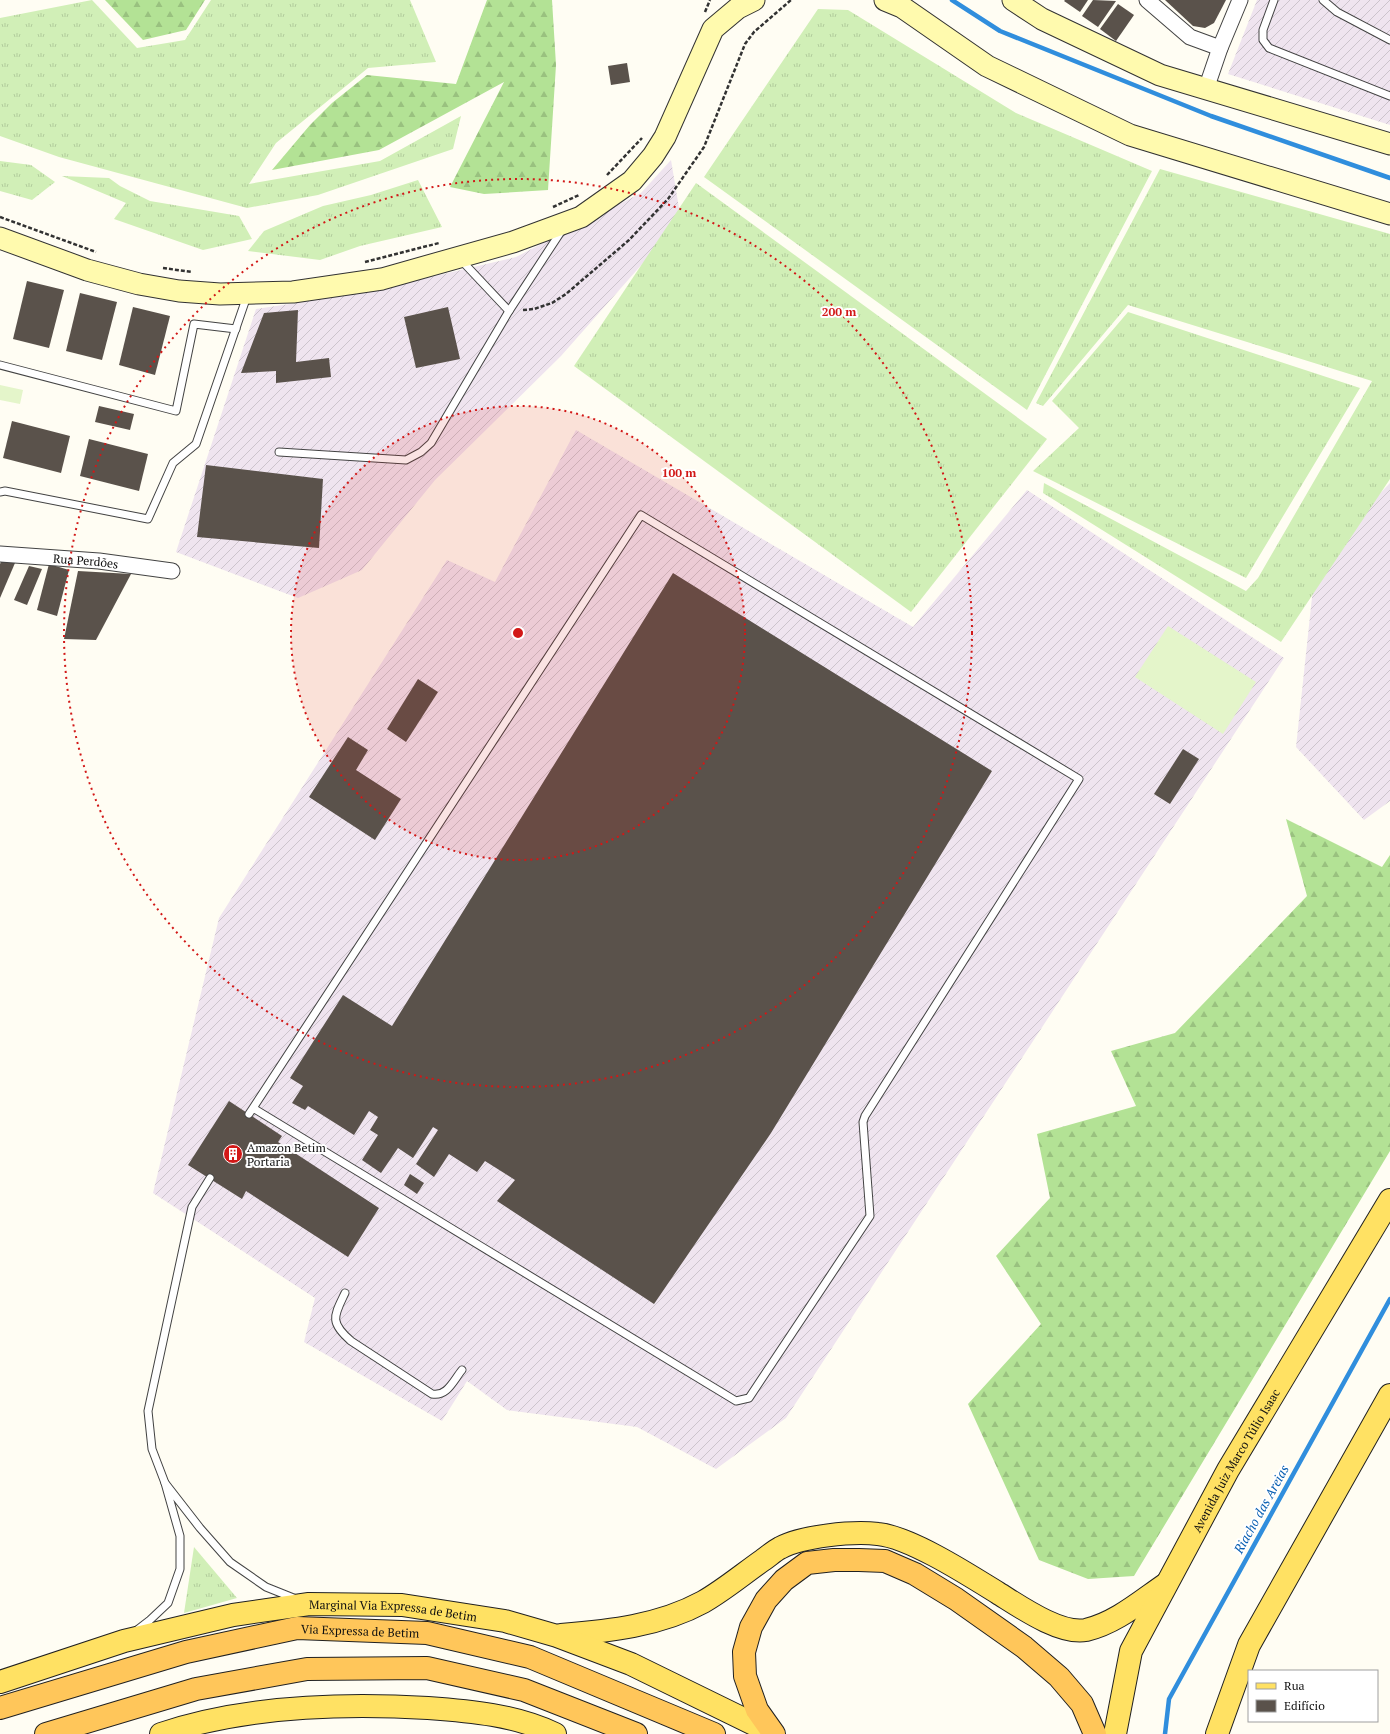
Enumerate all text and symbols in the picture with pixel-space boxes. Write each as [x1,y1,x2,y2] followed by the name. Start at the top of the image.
[822,304,856,319] text: 200 m
[662,465,696,480] text: 100 m
[53,550,119,571] street label: Rua Perdões
[511,626,525,640] centre of rings
[247,1140,326,1169] place label: Amazon Betim Portaria
[222,1143,244,1165] building icon: Amazon Betim Portaria
[1189,1386,1283,1535] street label: Avenida Juiz Marco Túlio Isaac
[1229,1461,1293,1557] water label: Riacho das Areias
[309,1597,479,1624] street label: Marginal Via Expressa de Betim
[301,1621,420,1640] street label: Via Expressa de Betim
[1248,1670,1378,1722] legend
[1284,1678,1305,1693] text: Rua
[1284,1698,1325,1713] text: Edifício

